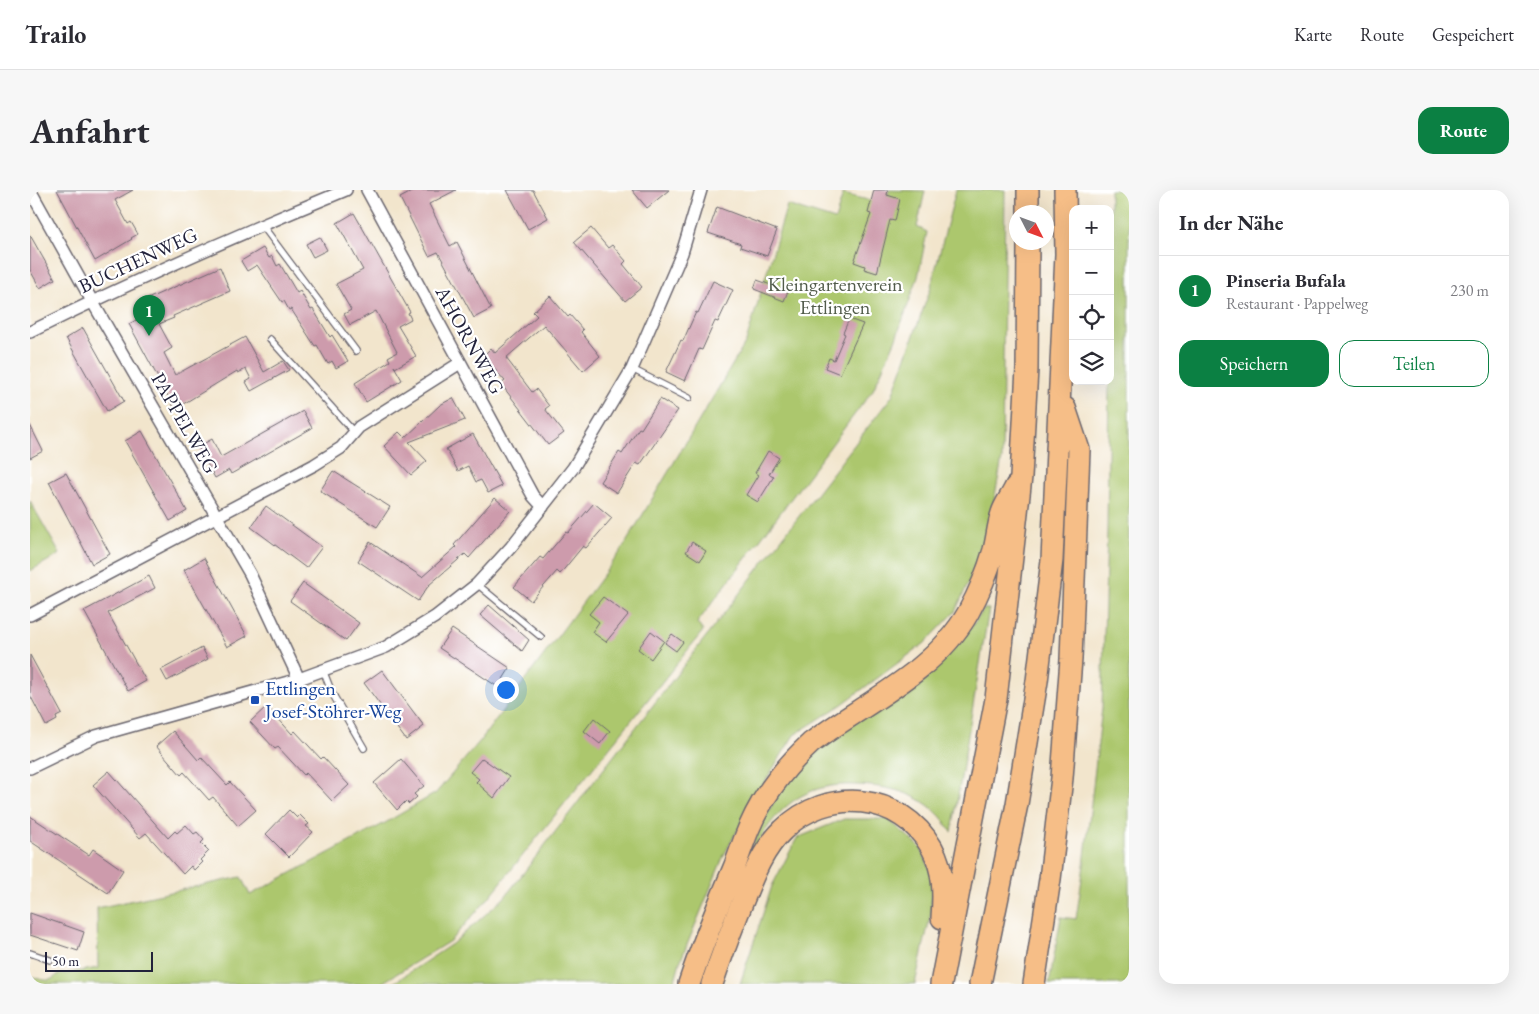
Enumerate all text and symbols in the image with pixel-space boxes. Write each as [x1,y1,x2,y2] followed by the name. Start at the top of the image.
[25,19,86,50] text: Trailo
[1294,23,1332,46] text: Karte
[1360,23,1404,46] text: Route
[1432,23,1514,46] text: Gespeichert
[1418,107,1509,154] button: Route
[30,108,150,153] text: Anfahrt
[1009,205,1054,250] north arrow
[1069,205,1114,385] map controls
[1069,205,1114,250] button: +
[1179,209,1284,236] text: In der Nähe
[74,221,202,299] street label: BUCHENWEG
[1069,250,1114,295] button: −
[1226,268,1346,293] text: Pinseria Bufala
[767,271,903,320] park label: Kleingartenverein Ettlingen
[1191,280,1199,301] text: 1
[1450,280,1489,301] text: 230 m
[429,281,510,399] street label: AHORNWEG
[1226,293,1368,314] text: Restaurant · Pappelweg
[133,295,165,336] pin: 1
[1069,295,1114,340] button: locate
[1069,340,1114,385] button: layers
[1179,340,1329,387] button: Speichern
[1339,340,1489,387] button: Teilen
[146,368,224,478] street label: PAPPELWEG
[263,675,402,724] place label: Ettlingen Josef-Stöhrer-Weg
[493,677,519,703] your location
[249,694,261,706] marker: Ettlingen Josef-Stöhrer-Weg
[45,949,152,972] scale bar
[52,952,79,970] text: 50 m

